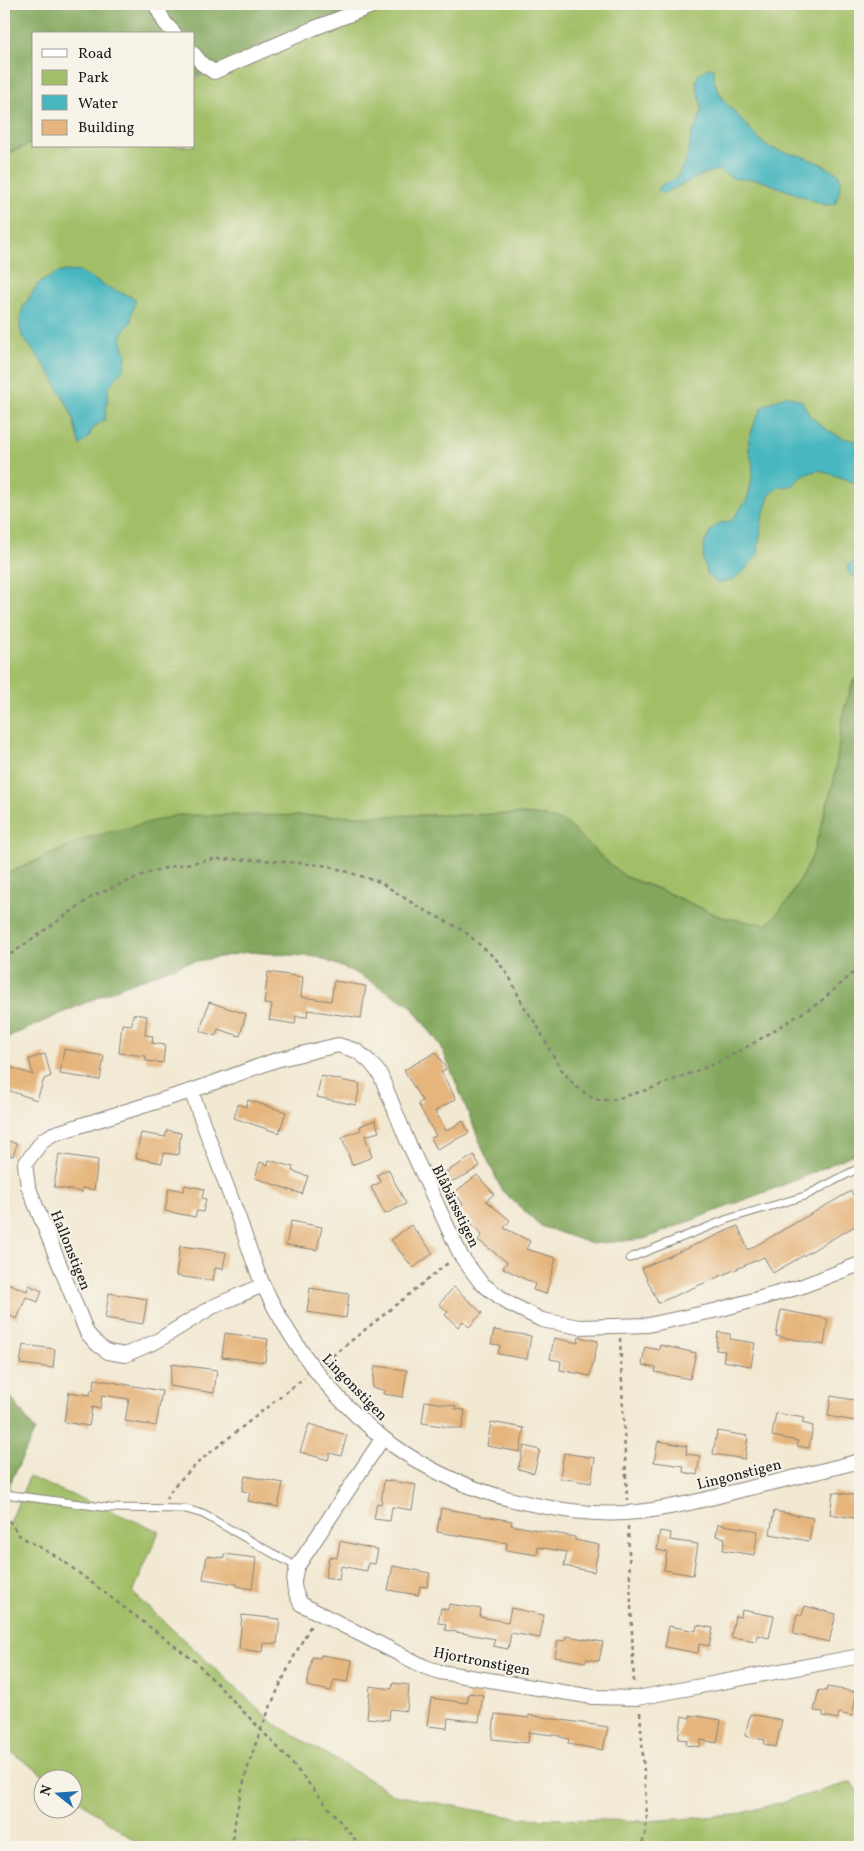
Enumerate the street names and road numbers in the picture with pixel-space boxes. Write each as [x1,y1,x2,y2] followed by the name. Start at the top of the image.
[426,1162,484,1252] street label: Blåbärsstigen
[44,1207,95,1294] street label: Hallonstigen
[316,1350,392,1426] street label: Lingonstigen
[695,1455,784,1496] street label: Lingonstigen
[431,1643,532,1682] street label: Hjortronstigen

